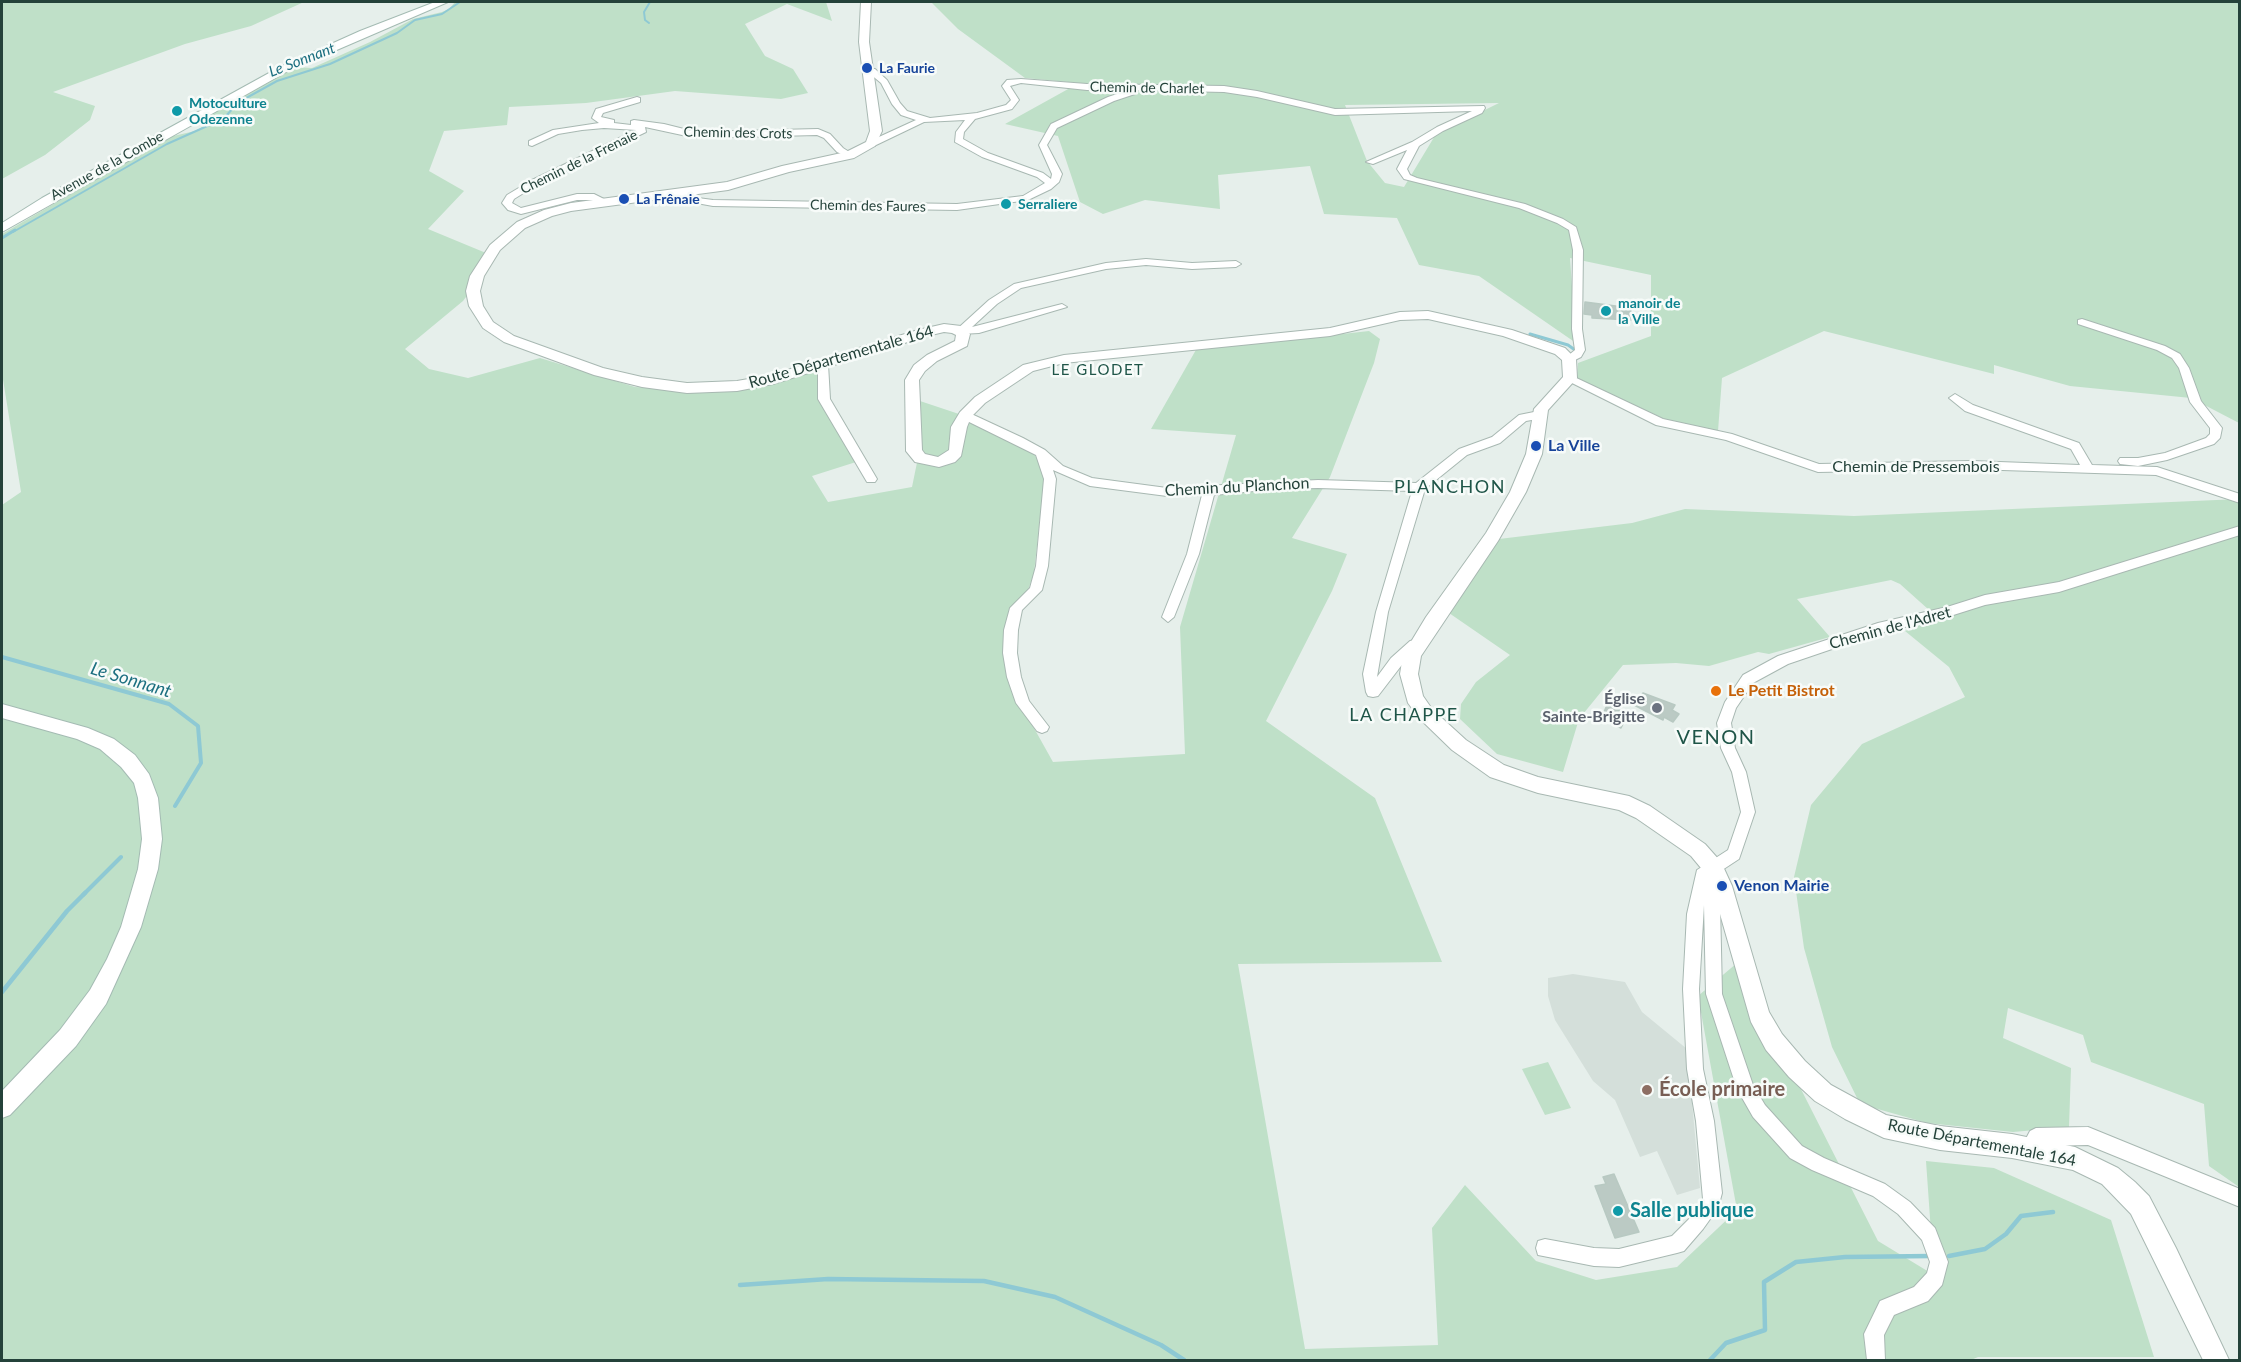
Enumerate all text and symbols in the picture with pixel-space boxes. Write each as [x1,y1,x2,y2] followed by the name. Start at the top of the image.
[266,39,338,81] water label: Le Sonnant
[879,60,935,76] place label: La Faurie
[860,61,874,75] marker: La Faurie
[1090,79,1204,97] street label: Chemin de Charlet
[189,95,267,128] place label: Motoculture Odezenne
[170,104,184,118] marker: Motoculture Odezenne
[684,124,792,142] street label: Chemin des Crots
[518,126,640,198] street label: Chemin de la Frenaie
[48,128,166,204] street label: Avenue de la Combe
[636,191,700,207] place label: La Frênaie
[617,192,631,206] marker: La Frênaie
[1018,196,1078,212] place label: Serraliere
[810,197,926,215] street label: Chemin des Faures
[999,197,1013,211] marker: Serraliere
[1618,295,1680,328] place label: manoir de la Ville
[1599,304,1613,318] marker: manoir de la Ville
[746,321,936,393] street label: Route Départementale 164
[1052,361,1144,379] district label: LE GLODET
[1548,436,1600,456] place label: La Ville
[1529,439,1543,453] marker: La Ville
[1832,457,2000,477] street label: Chemin de Pressembois
[1164,474,1310,500] street label: Chemin du Planchon
[1394,476,1506,498] district label: PLANCHON
[1827,603,1953,653] street label: Chemin de l'Adret
[88,658,174,702] water label: Le Sonnant
[1728,681,1835,701] place label: Le Petit Bistrot
[1709,684,1723,698] marker: Le Petit Bistrot
[1542,689,1645,727] place label: Église Sainte-Brigitte
[1650,701,1664,715] marker: Église Sainte-Brigitte
[1349,704,1459,726] district label: LA CHAPPE
[1676,726,1756,750] district label: VENON
[1734,876,1829,896] place label: Venon Mairie
[1715,879,1729,893] marker: Venon Mairie
[1659,1078,1785,1102] place label: École primaire
[1640,1083,1654,1097] marker: École primaire
[1886,1115,2078,1171] street label: Route Départementale 164
[1630,1199,1754,1223] place label: Salle publique
[1611,1204,1625,1218] marker: Salle publique

